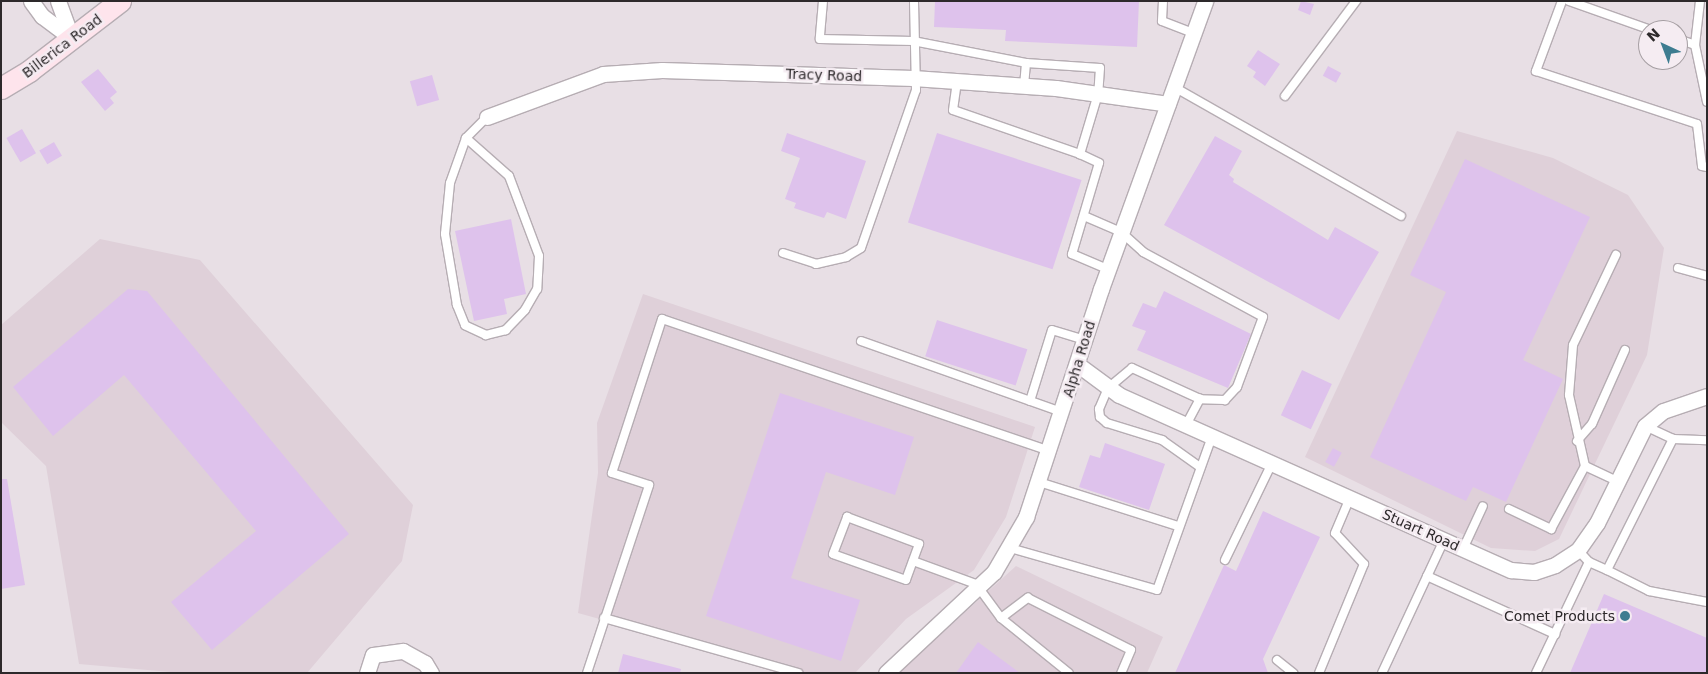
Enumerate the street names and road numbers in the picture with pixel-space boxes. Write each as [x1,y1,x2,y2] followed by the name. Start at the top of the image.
[19,11,105,81] street label: Billerica Road
[786,65,862,85] street label: Tracy Road
[1059,319,1099,399] street label: Alpha Road
[1380,506,1462,554] street label: Stuart Road

